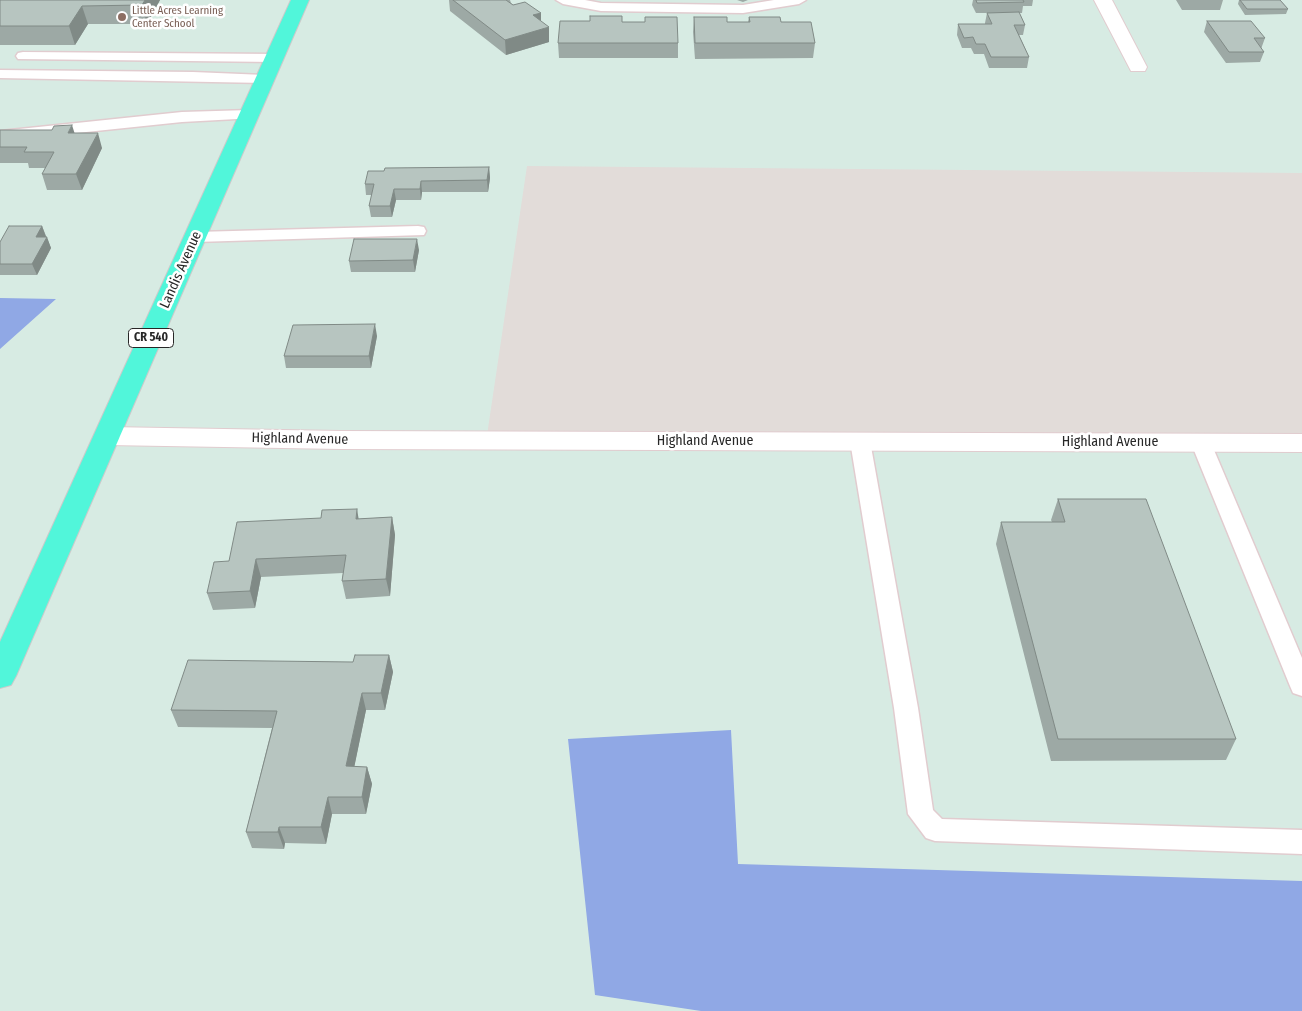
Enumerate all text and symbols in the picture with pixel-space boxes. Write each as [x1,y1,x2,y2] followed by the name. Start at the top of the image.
[132,4,223,30] place label: Little Acres Learning Center School
[116,11,128,23] marker: Little Acres Learning Center School
[157,229,205,311] street label: Landis Avenue
[128,328,174,348] road number: CR 540
[252,430,348,448] street label: Highland Avenue
[657,433,753,449] street label: Highland Avenue
[1062,434,1158,450] street label: Highland Avenue

